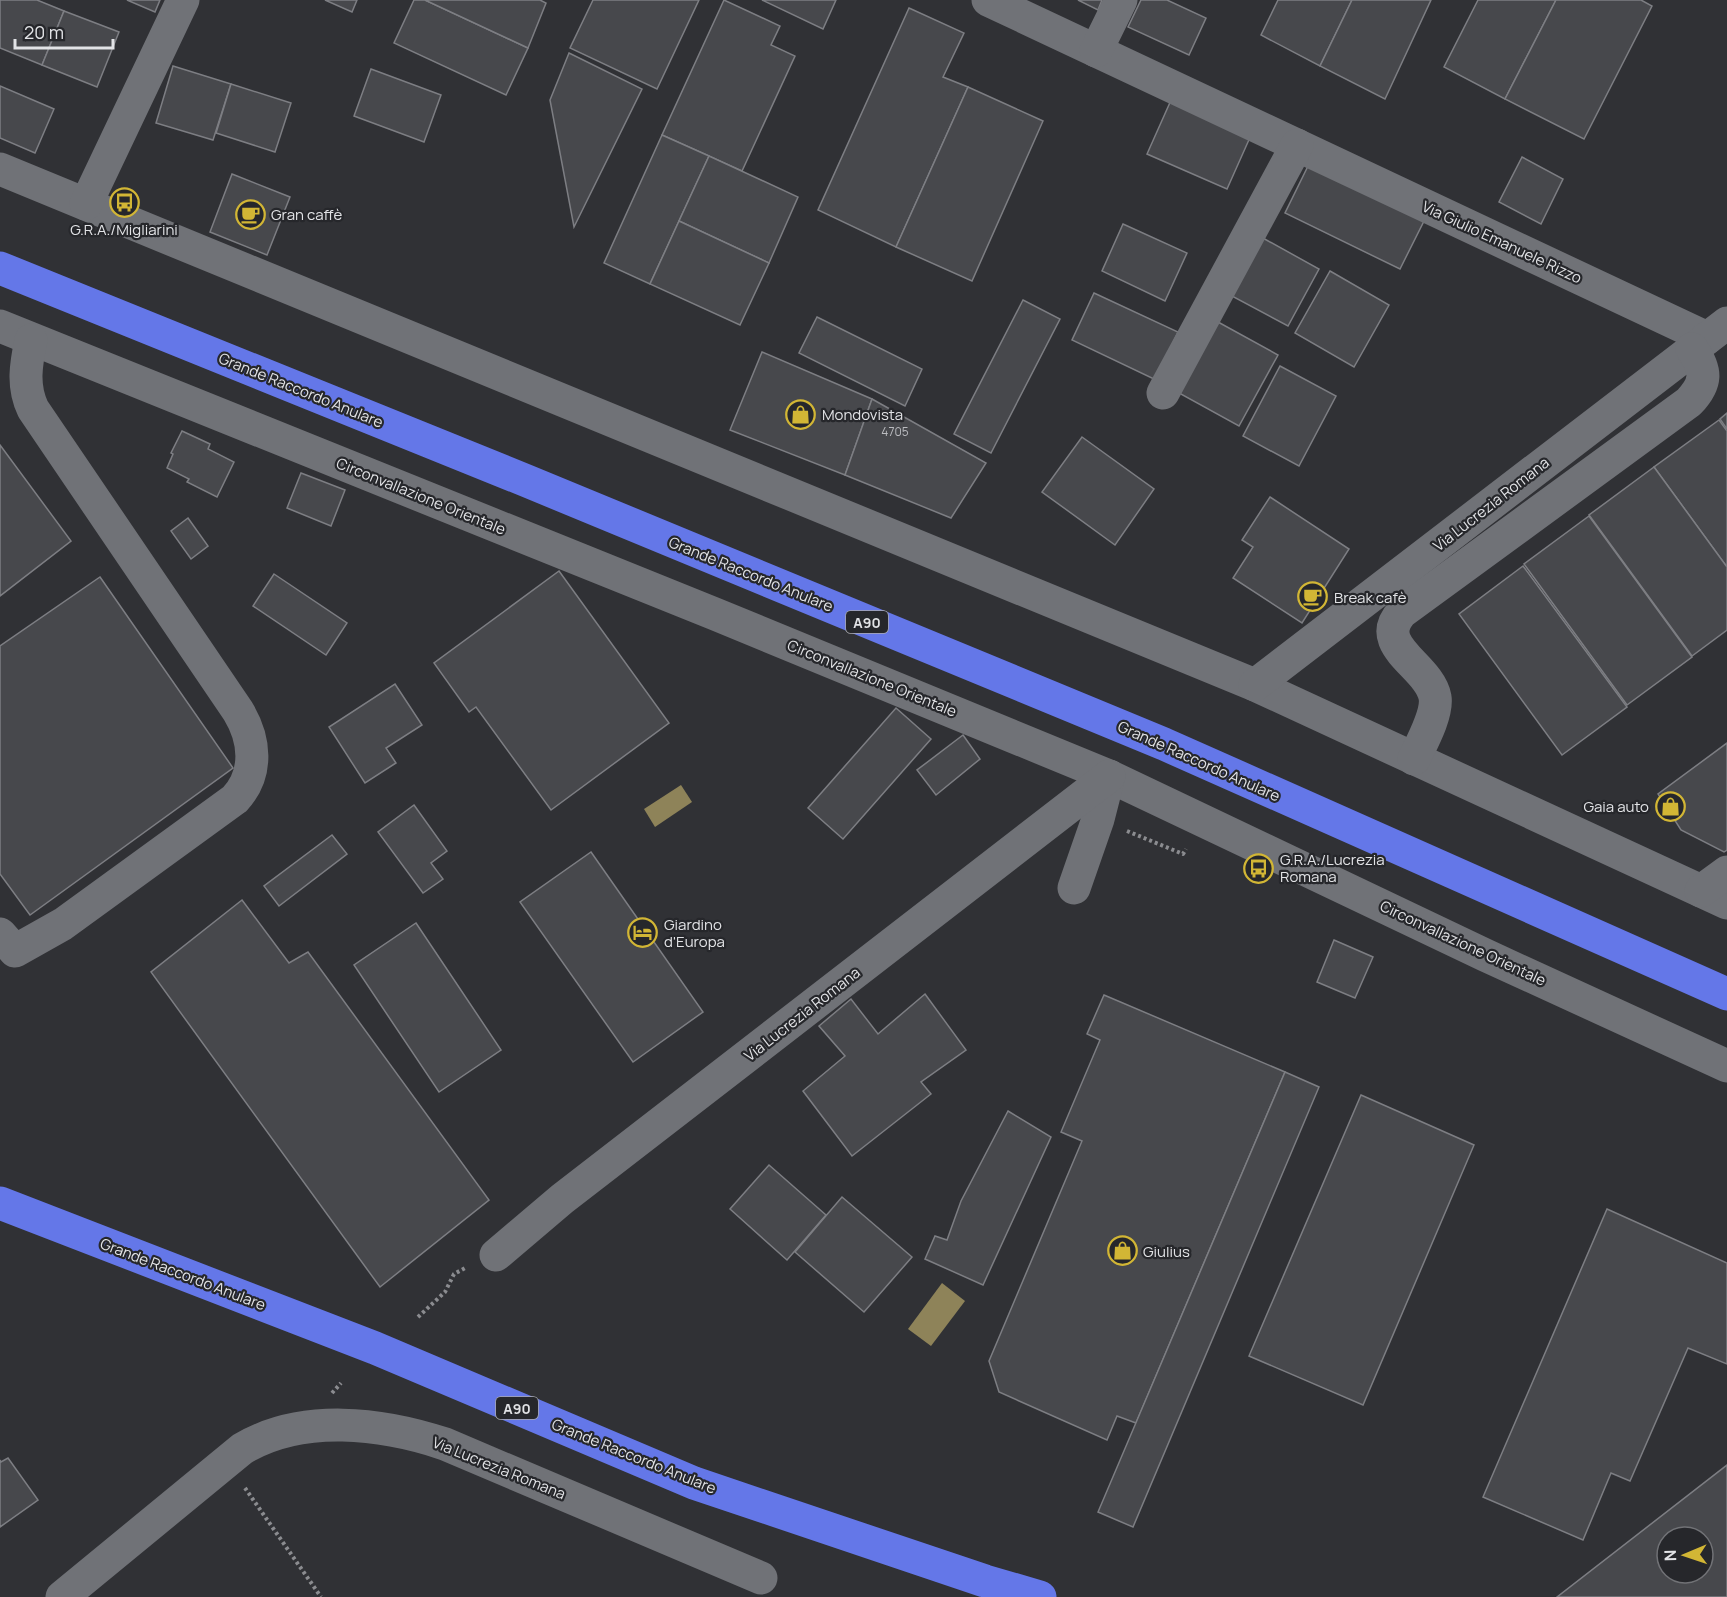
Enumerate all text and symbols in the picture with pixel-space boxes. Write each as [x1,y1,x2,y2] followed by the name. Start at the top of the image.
[15,12,112,50] scale bar
[24,20,64,44] text: 20 m
[108,186,140,218] bus stop icon: G.R.A./Migliarini
[1419,196,1585,288] street label: Via Giulio Emanuele Rizzo
[234,198,266,230] cafe icon: Gran caffè
[271,204,342,225] place label: Gran caffè
[70,219,178,240] place label: G.R.A./Migliarini
[216,347,387,433] street label: Grande Raccordo Anulare
[785,398,817,430] shop icon: Mondovista
[822,404,903,425] place label: Mondovista
[881,423,909,440] house number: 4705
[333,452,509,540] street label: Circonvallazione Orientale
[1429,452,1553,556] street label: Via Lucrezia Romana
[666,531,837,617] street label: Grande Raccordo Anulare
[1297,581,1329,613] cafe icon: Break cafè
[1334,587,1407,608] place label: Break cafè
[846,611,888,633] road number: A90
[784,634,960,722] street label: Circonvallazione Orientale
[1115,716,1284,806] street label: Grande Raccordo Anulare
[1654,790,1686,822] shop icon: Gaia auto
[1583,796,1649,817] place label: Gaia auto
[1280,849,1385,887] place label: G.R.A./Lucrezia Romana
[1243,852,1275,884] bus stop icon: G.R.A./Lucrezia Romana
[1377,895,1550,991] street label: Circonvallazione Orientale
[664,914,725,952] place label: Giardino d'Europa
[627,917,659,949] hotel icon: Giardino d'Europa
[740,962,864,1066] street label: Via Lucrezia Romana
[97,1233,269,1315] street label: Grande Raccordo Anulare
[1106,1235,1138,1267] shop icon: Giulius
[1143,1241,1190,1262] place label: Giulius
[496,1397,538,1419] road number: A90
[549,1413,720,1499] street label: Grande Raccordo Anulare
[429,1432,569,1504] street label: Via Lucrezia Romana
[1655,1525,1715,1585] north arrow
[1659,1549,1681,1562] text: N

